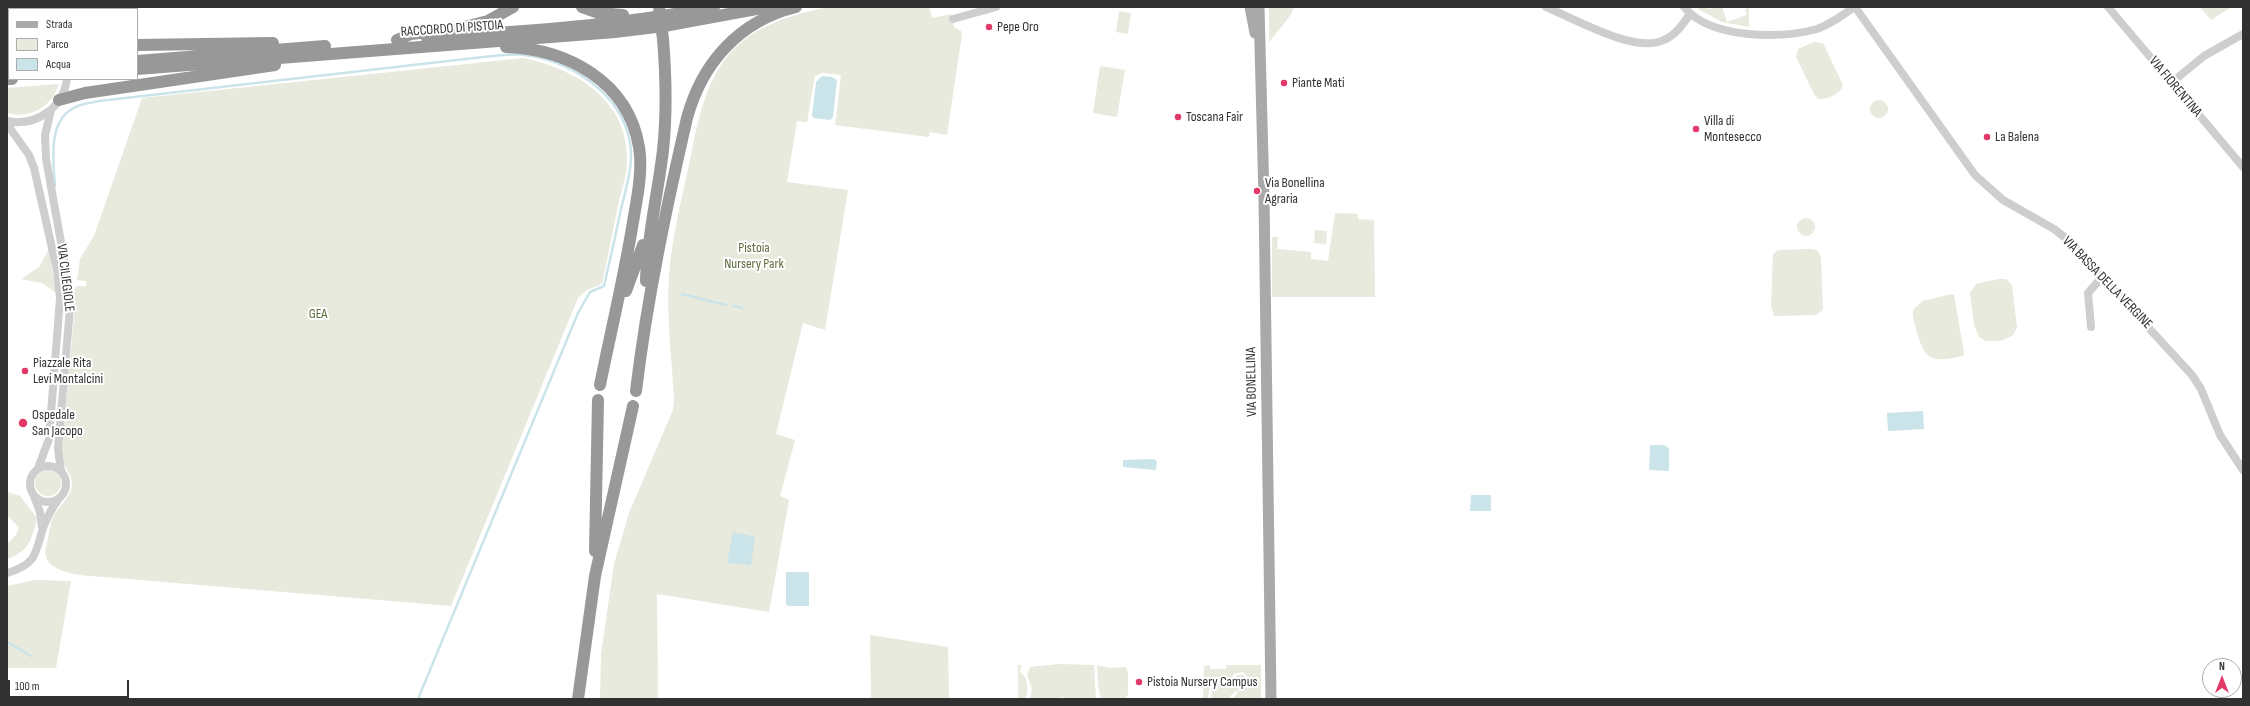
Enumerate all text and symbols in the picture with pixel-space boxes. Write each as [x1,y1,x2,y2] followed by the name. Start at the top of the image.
[8,8,138,80] legend
[46,17,72,32] text: Strada
[400,17,504,41] street label: RACCORDO DI PISTOIA
[997,19,1039,35] place label: Pepe Oro
[984,22,994,32] marker: Pepe Oro
[46,37,69,52] text: Parco
[2145,53,2205,121] street label: VIA FIORENTINA
[46,57,71,72] text: Acqua
[1292,75,1345,91] place label: Piante Mati
[1279,78,1289,88] marker: Piante Mati
[1186,109,1243,125] place label: Toscana Fair
[1173,112,1183,122] marker: Toscana Fair
[1704,113,1762,146] place label: Villa di Montesecco
[1691,124,1701,134] marker: Villa di Montesecco
[1995,129,2039,145] place label: La Balena
[1982,132,1992,142] marker: La Balena
[1265,175,1325,208] place label: Via Bonellina Agraria
[1252,186,1262,196] marker: Via Bonellina Agraria
[2059,233,2155,333] street label: VIA BASSA DELLA VERGINE
[724,240,784,272] park label: Pistoia Nursery Park
[53,243,77,313] street label: VIA CILIEGIOLE
[309,306,327,322] park label: GEA
[1243,347,1261,417] street label: VIA BONELLINA
[33,355,103,388] place label: Piazzale Rita Levi Montalcini
[20,366,30,376] marker: Piazzale Rita Levi Montalcini
[32,407,83,440] place label: Ospedale San Jacopo
[17,417,29,429] marker: Ospedale San Jacopo
[2202,658,2242,698] north arrow
[2219,660,2225,673] text: N
[10,672,131,698] scale bar
[1147,674,1258,690] place label: Pistoia Nursery Campus
[1134,677,1144,687] marker: Pistoia Nursery Campus
[15,679,40,694] text: 100 m

